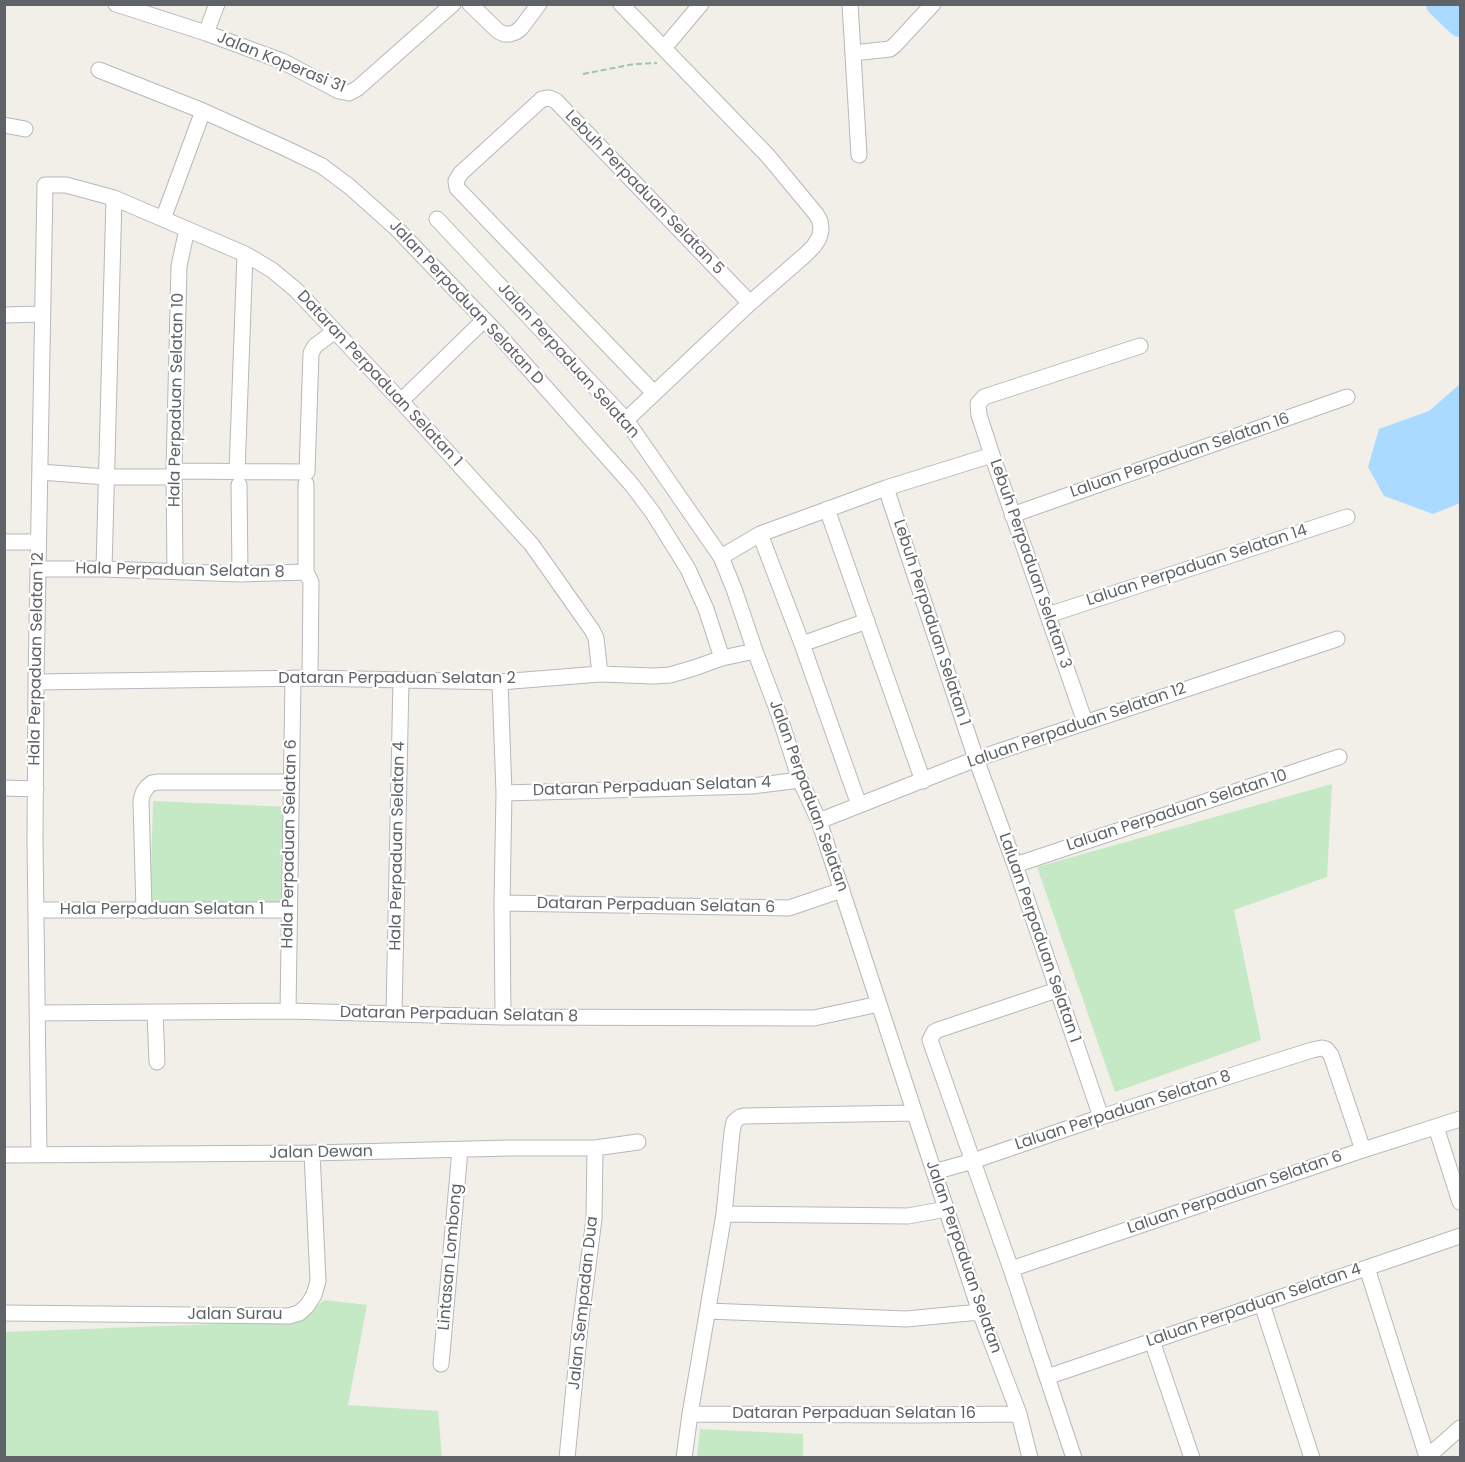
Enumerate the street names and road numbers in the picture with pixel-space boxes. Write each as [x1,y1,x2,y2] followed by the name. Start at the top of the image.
[214,28,348,98] street label: Jalan Koperasi 31
[560,107,728,279] street label: Lebuh Perpaduan Selatan 5
[385,217,547,389] street label: Jalan Perpaduan Selatan D
[493,279,643,443] street label: Jalan Perpaduan Selatan
[292,287,466,471] street label: Dataran Perpaduan Selatan 1
[166,293,188,507] street label: Hala Perpaduan Selatan 10
[1068,409,1292,503] street label: Laluan Perpaduan Selatan 16
[985,457,1075,671] street label: Lebuh Perpaduan Selatan 3
[889,517,973,729] street label: Lebuh Perpaduan Selatan 1
[1084,521,1310,611] street label: Laluan Perpaduan Selatan 14
[26,552,48,766] street label: Hala Perpaduan Selatan 12
[75,560,285,582] street label: Hala Perpaduan Selatan 8
[278,669,516,689] street label: Dataran Perpaduan Selatan 2
[965,679,1189,773] street label: Laluan Perpaduan Selatan 12
[764,697,852,895] street label: Jalan Perpaduan Selatan
[279,739,301,949] street label: Hala Perpaduan Selatan 6
[387,741,409,951] street label: Hala Perpaduan Selatan 4
[1064,766,1290,856] street label: Laluan Perpaduan Selatan 10
[532,773,772,801] street label: Dataran Perpaduan Selatan 4
[994,831,1084,1045] street label: Laluan Perpaduan Selatan 1
[537,894,775,918] street label: Dataran Perpaduan Selatan 6
[60,900,264,920] street label: Hala Perpaduan Selatan 1
[340,1003,578,1027] street label: Dataran Perpaduan Selatan 8
[1013,1067,1233,1155] street label: Laluan Perpaduan Selatan 8
[269,1142,373,1164] street label: Jalan Dewan
[1125,1147,1345,1239] street label: Laluan Perpaduan Selatan 6
[921,1158,1005,1356] street label: Jalan Perpaduan Selatan
[435,1183,467,1331] street label: Lintasan Lombong
[565,1215,603,1391] street label: Jalan Sempadan Dua
[1144,1260,1364,1352] street label: Laluan Perpaduan Selatan 4
[187,1305,283,1325] street label: Jalan Surau
[732,1404,976,1424] street label: Dataran Perpaduan Selatan 16

